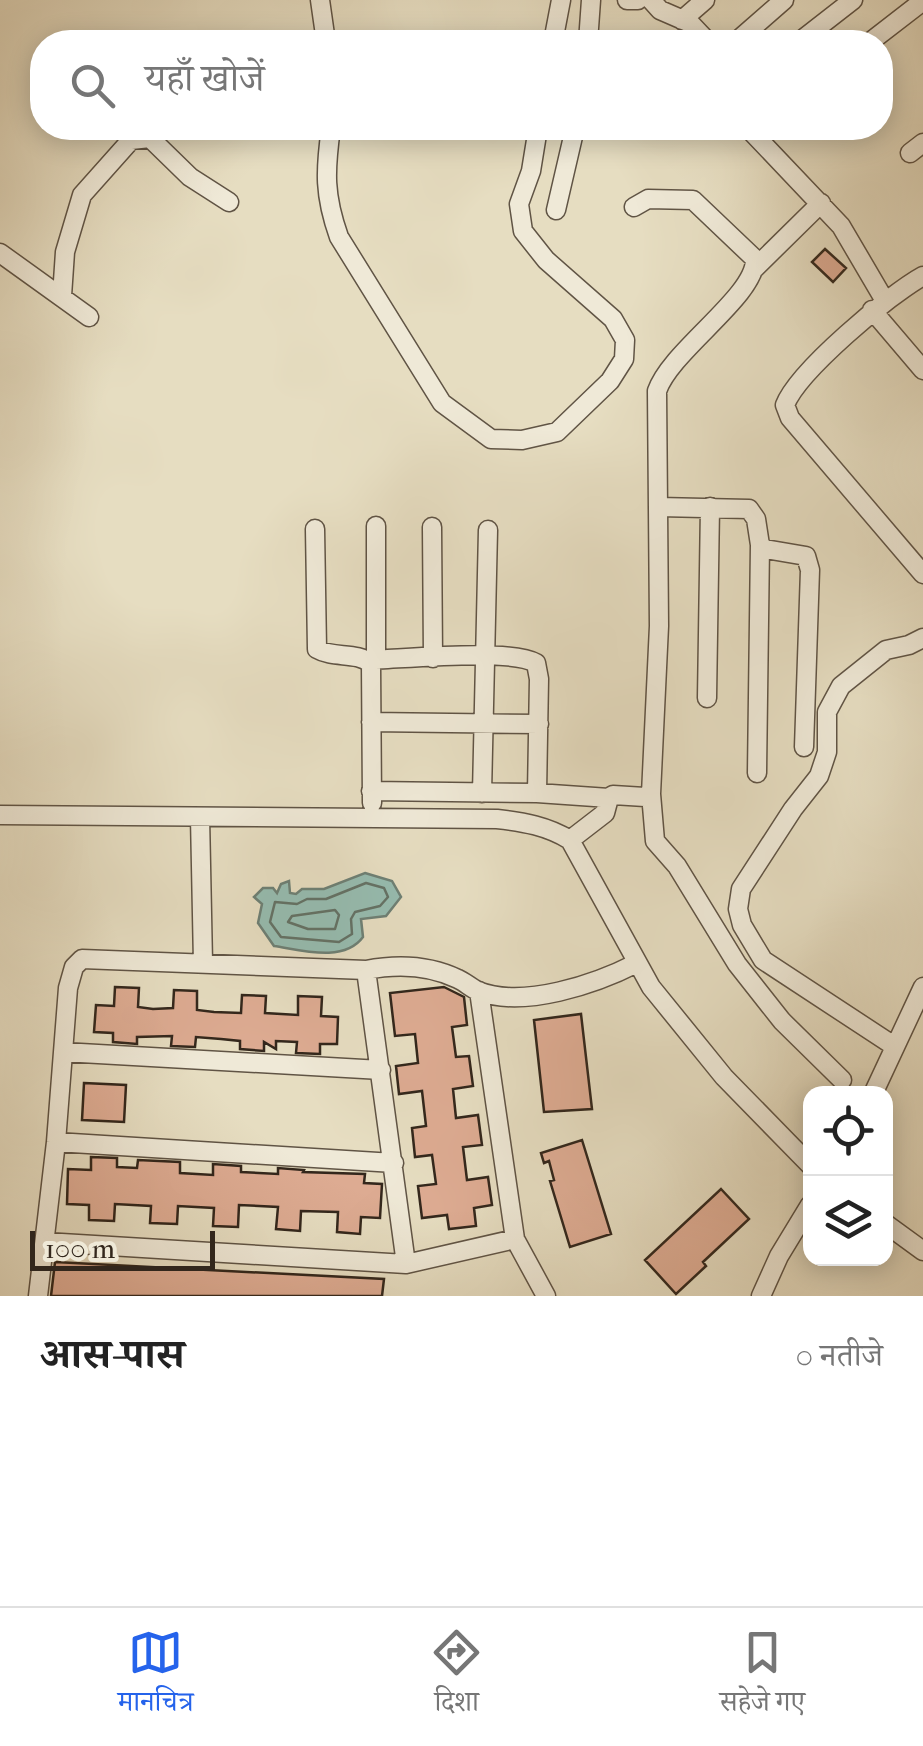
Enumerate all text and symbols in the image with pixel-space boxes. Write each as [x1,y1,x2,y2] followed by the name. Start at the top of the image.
[30,30,893,140] search box
[145,56,264,101] text: यहाँ खोजें
[65,58,120,113] icon: search
[803,1086,893,1266] map controls
[803,1086,893,1176] button: locate
[803,1176,893,1266] button: layers
[30,1226,215,1270] scale bar
[45,1232,115,1265] text: 100 m
[40,1330,185,1379] text: आस-पास
[796,1337,883,1374] text: 0 नतीजे
[118,1625,194,1729] tab: मानचित्र
[429,1625,484,1729] tab: दिशा
[720,1625,805,1729] tab: सहेजे गए

